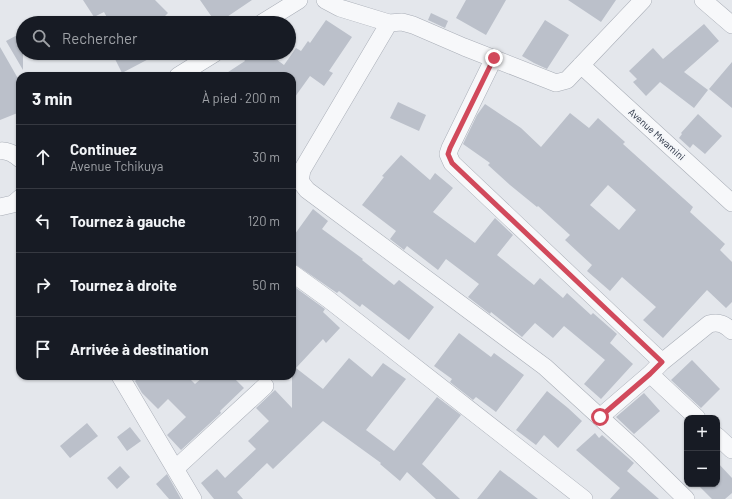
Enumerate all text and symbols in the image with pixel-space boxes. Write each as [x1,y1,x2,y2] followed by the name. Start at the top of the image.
[16,16,296,60] search box
[30,27,52,49] icon: search
[62,29,138,47] text: Rechercher
[485,49,503,67] route end
[32,88,72,108] text: 3 min
[202,90,280,106] text: À pied · 200 m
[626,105,688,163] street label: Avenue Mwamini
[70,140,137,158] text: Continuez
[32,146,54,168] icon: ahead
[253,149,280,165] text: 30 m
[70,158,163,174] text: Avenue Tchikuya
[32,210,54,232] icon: left
[70,212,186,230] text: Tournez à gauche
[248,213,280,229] text: 120 m
[32,274,54,296] icon: right
[70,276,177,294] text: Tournez à droite
[253,277,280,293] text: 50 m
[32,338,54,360] icon: arrive
[70,340,209,358] text: Arrivée à destination
[591,408,609,426] route start
[684,415,720,487] map controls
[684,415,720,451] button: +
[684,451,720,487] button: −

